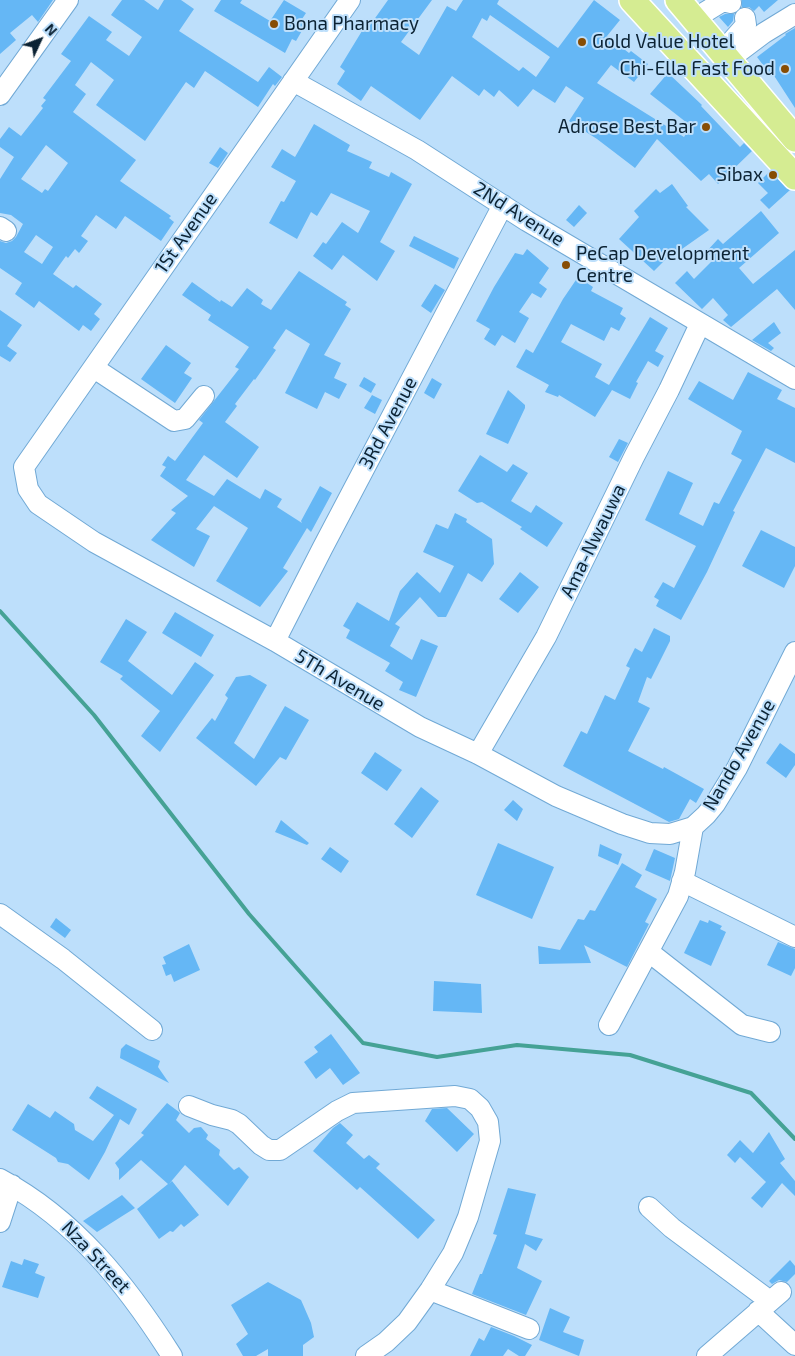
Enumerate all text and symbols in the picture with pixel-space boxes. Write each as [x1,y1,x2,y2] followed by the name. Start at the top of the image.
[284,13,419,35] place label: Bona Pharmacy
[15,15,65,65] north arrow
[268,18,280,30] marker: Bona Pharmacy
[42,20,61,39] text: N
[592,31,734,53] place label: Gold Value Hotel
[576,36,588,48] marker: Gold Value Hotel
[620,58,775,80] place label: Chi-Ella Fast Food
[779,63,791,75] marker: Chi-Ella Fast Food
[558,116,696,138] place label: Adrose Best Bar
[700,121,712,133] marker: Adrose Best Bar
[716,164,763,186] place label: Sibax
[767,169,779,181] marker: Sibax
[469,177,569,251] street label: 2Nd Avenue
[150,188,222,278] street label: 1St Avenue
[576,243,749,287] place label: PeCap Development Centre
[560,259,572,271] marker: PeCap Development Centre
[354,373,422,473] street label: 3Rd Avenue
[556,480,630,602] street label: Ama-Nwauwa
[291,644,389,716] street label: 5Th Avenue
[698,695,780,815] street label: Nando Avenue
[57,1216,135,1298] street label: Nza Street

